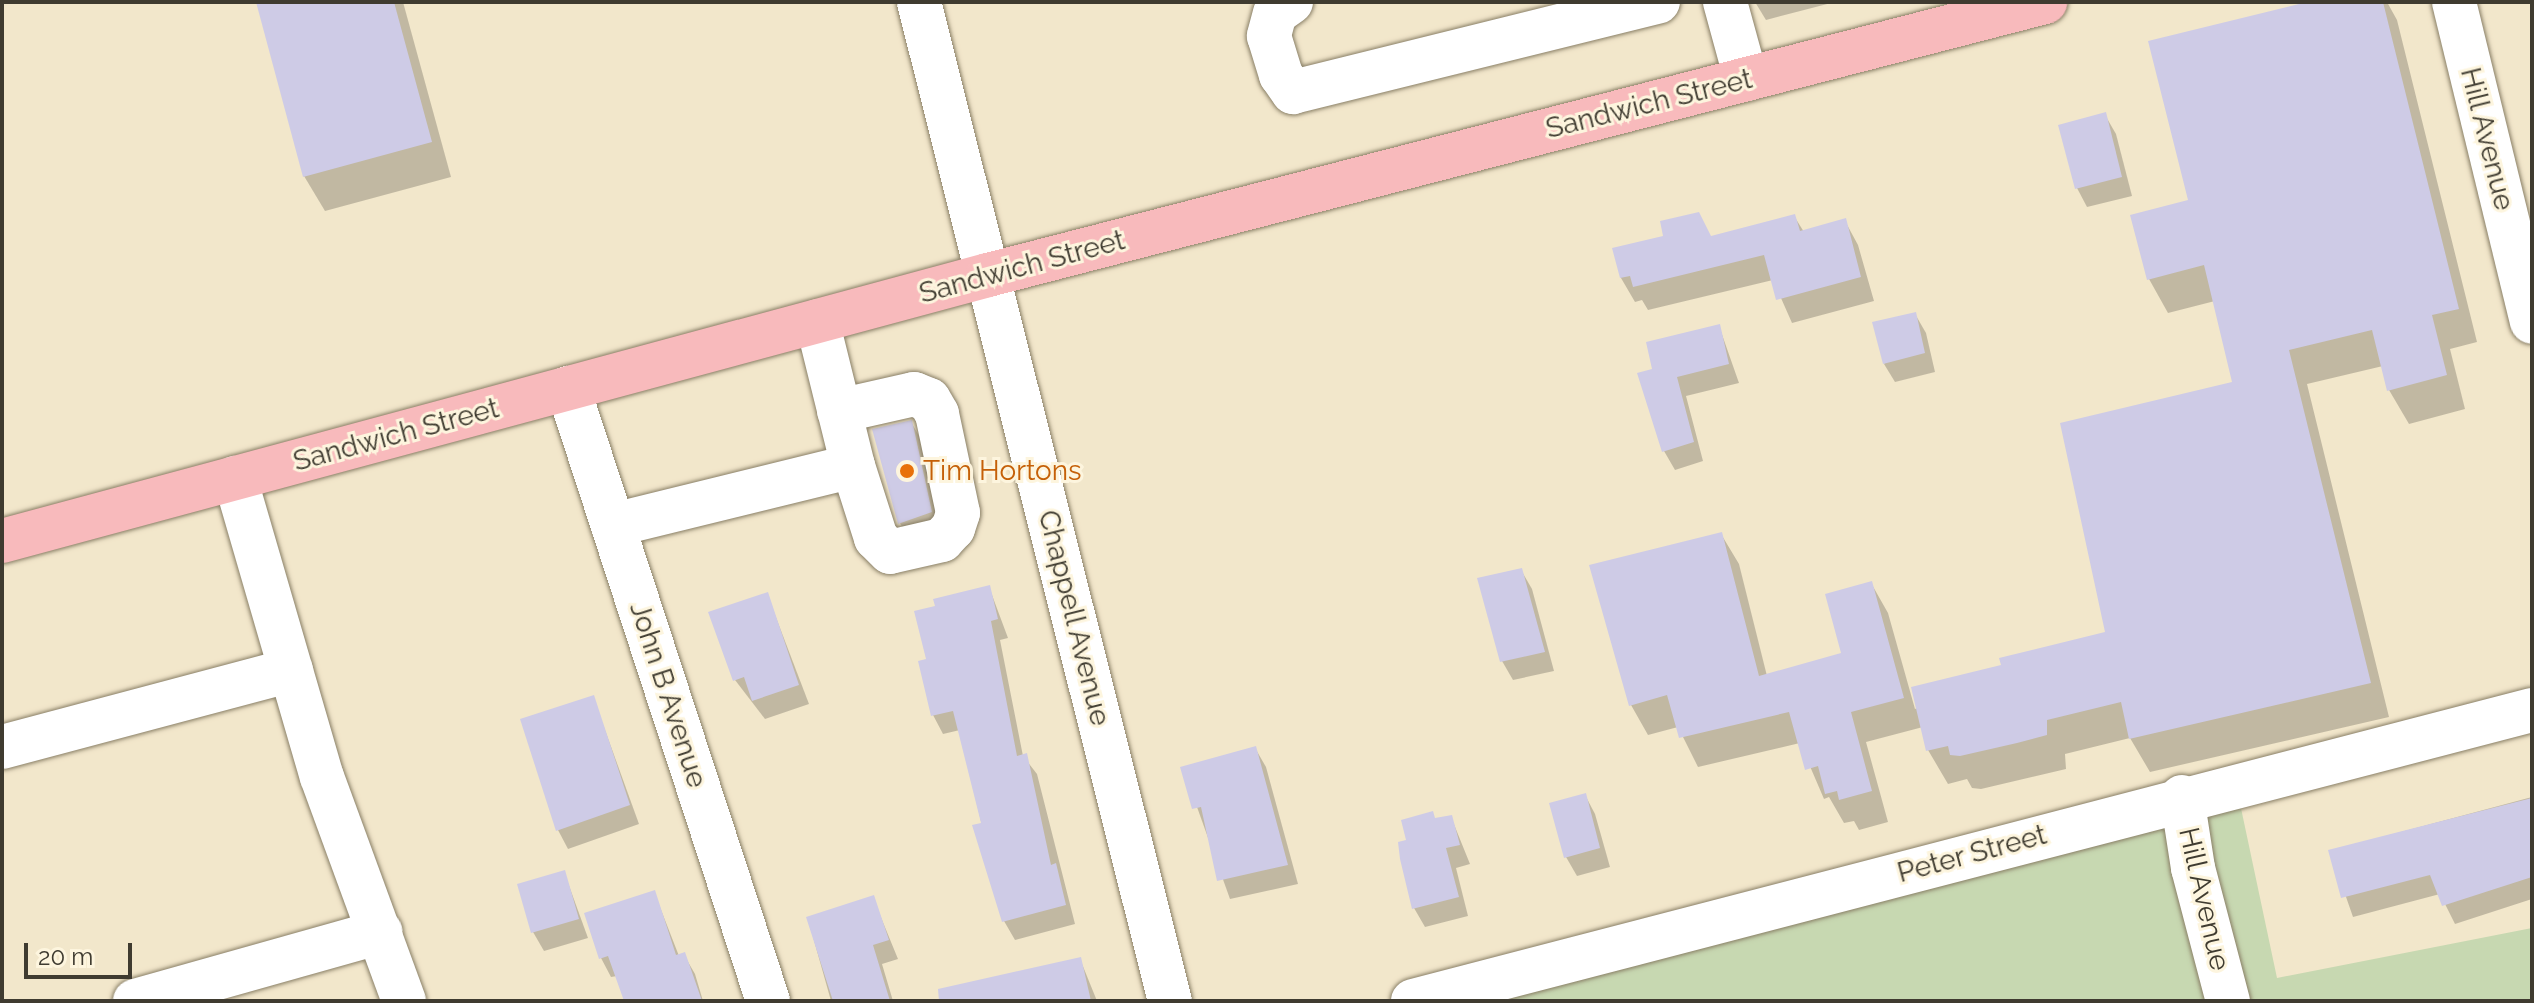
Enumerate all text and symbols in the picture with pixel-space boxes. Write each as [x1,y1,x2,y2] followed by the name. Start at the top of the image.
[1542,62,1756,146] street label: Sandwich Street
[2453,63,2521,215] street label: Hill Avenue
[916,223,1128,311] street label: Sandwich Street
[290,391,502,479] street label: Sandwich Street
[923,454,1082,488] place label: Tim Hortons
[898,462,916,480] marker: Tim Hortons
[1031,506,1117,730] street label: Chappell Avenue
[622,598,714,792] street label: John B Avenue
[1893,818,2051,890] street label: Peter Street
[2171,823,2237,975] street label: Hill Avenue
[28,927,136,977] scale bar
[38,942,93,971] text: 20 m

